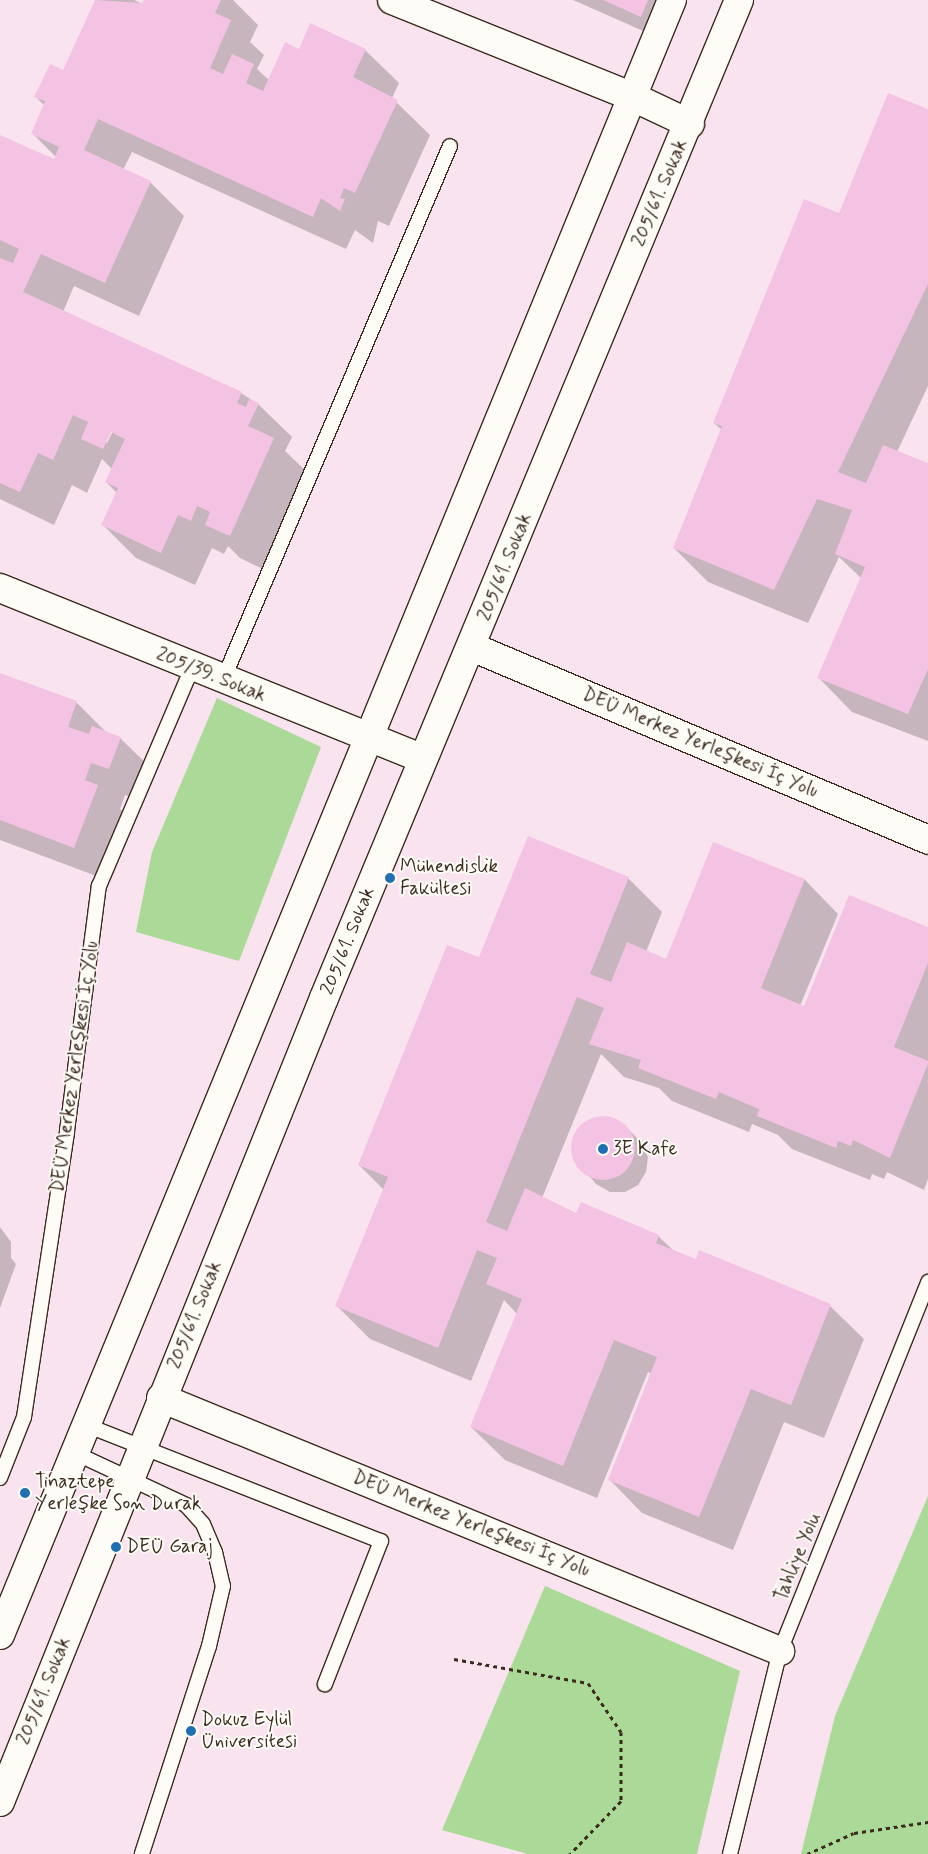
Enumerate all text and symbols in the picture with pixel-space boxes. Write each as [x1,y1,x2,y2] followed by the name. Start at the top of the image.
[627,136,693,250] street label: 205/61. Sokak
[473,510,537,624] street label: 205/61. Sokak
[153,643,269,707] street label: 205/39. Sokak
[579,683,821,803] street label: DEÜ Merkez Yerleşkesi İç Yolu
[400,856,498,900] place label: Mühendislik Fakültesi
[384,872,396,884] marker: Mühendislik Fakültesi
[316,884,380,998] street label: 205/61. Sokak
[46,940,104,1194] street label: DEÜ Merkez Yerleşkesi İç Yolu
[613,1138,678,1160] place label: 3E Kafe
[597,1143,609,1155] marker: 3E Kafe
[163,1258,227,1372] street label: 205/61. Sokak
[349,1466,593,1582] street label: DEÜ Merkez Yerleşkesi İç Yolu
[35,1471,196,1515] place label: Tinaztepe Yerleşke Son Durak
[19,1487,31,1499] marker: Tinaztepe Yerleşke Son Durak
[770,1510,826,1604] street label: Tahliye Yolu
[126,1536,213,1558] place label: DEÜ Garaj
[110,1541,122,1553] marker: DEÜ Garaj
[12,1634,76,1748] street label: 205/61. Sokak
[201,1709,297,1753] place label: Dokuz Eylül Üniversitesi
[185,1725,197,1737] marker: Dokuz Eylül Üniversitesi

